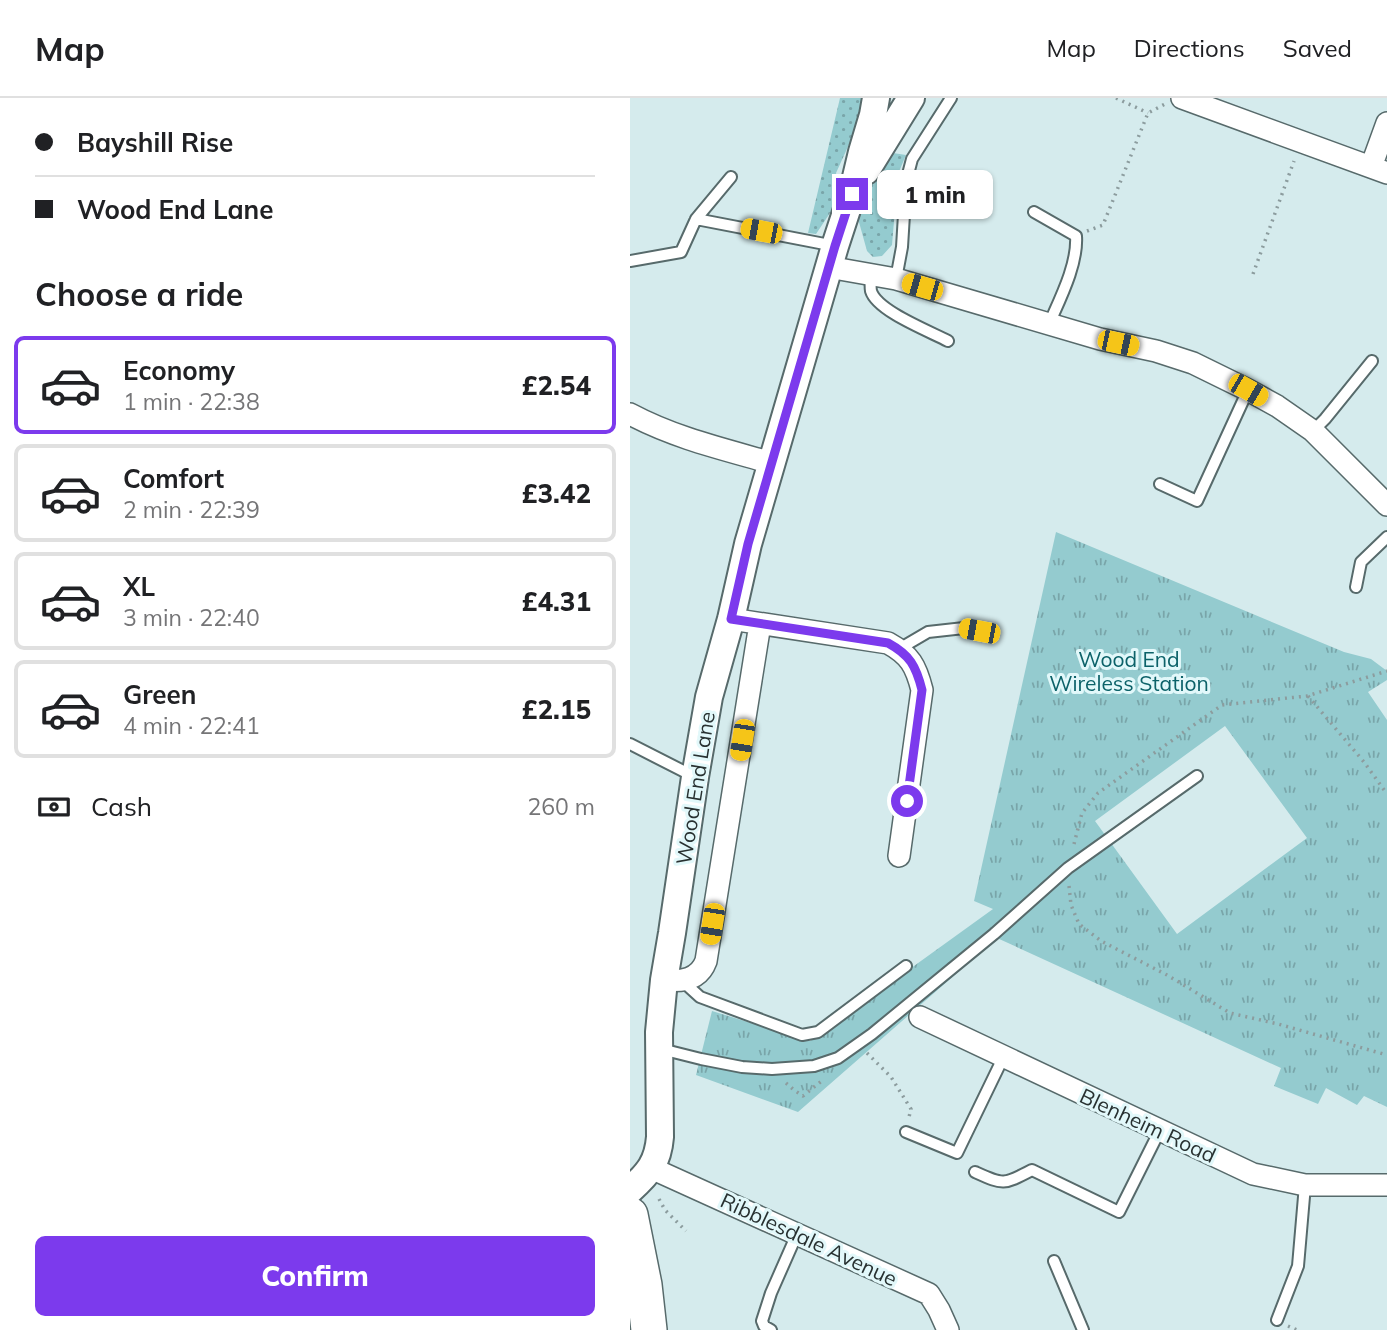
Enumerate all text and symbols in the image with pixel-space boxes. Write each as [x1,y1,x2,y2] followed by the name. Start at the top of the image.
[35,28,105,69] text: Map
[1046,33,1096,63] text: Map
[1134,33,1245,63] text: Directions
[1283,33,1352,63] text: Saved
[77,126,233,159] text: Bayshill Rise
[876,170,992,218] callout: 1 min
[836,178,868,210] route end
[904,180,966,209] text: 1 min
[77,193,274,226] text: Wood End Lane
[739,217,784,245] car
[899,271,946,303] car
[35,274,243,314] text: Choose a ride
[1096,328,1141,358] car
[39,354,102,417] icon: car
[123,354,235,387] text: Economy
[522,369,591,402] text: £2.54
[1225,370,1272,410] car
[123,387,260,416] text: 1 min · 22:38
[39,462,102,525] icon: car
[123,462,224,495] text: Comfort
[522,477,591,510] text: £3.42
[123,495,260,524] text: 2 min · 22:39
[39,570,102,633] icon: car
[123,570,155,603] text: XL
[522,585,591,618] text: £4.31
[123,603,260,632] text: 3 min · 22:40
[957,617,1002,645] car
[1049,646,1209,696] park label: Wood End Wireless Station
[39,678,102,741] icon: car
[123,678,196,711] text: Green
[522,693,591,726] text: £2.15
[670,710,720,866] street label: Wood End Lane
[123,711,260,740] text: 4 min · 22:41
[729,718,756,762] car
[891,785,923,817] route start
[35,788,73,826] icon: cash
[91,790,152,823] text: Cash
[527,792,595,821] text: 260 m
[699,902,726,946] car
[1076,1082,1220,1168] street label: Blenheim Road
[717,1187,901,1291] street label: Ribblesdale Avenue
[35,1236,595,1316] button: Confirm

